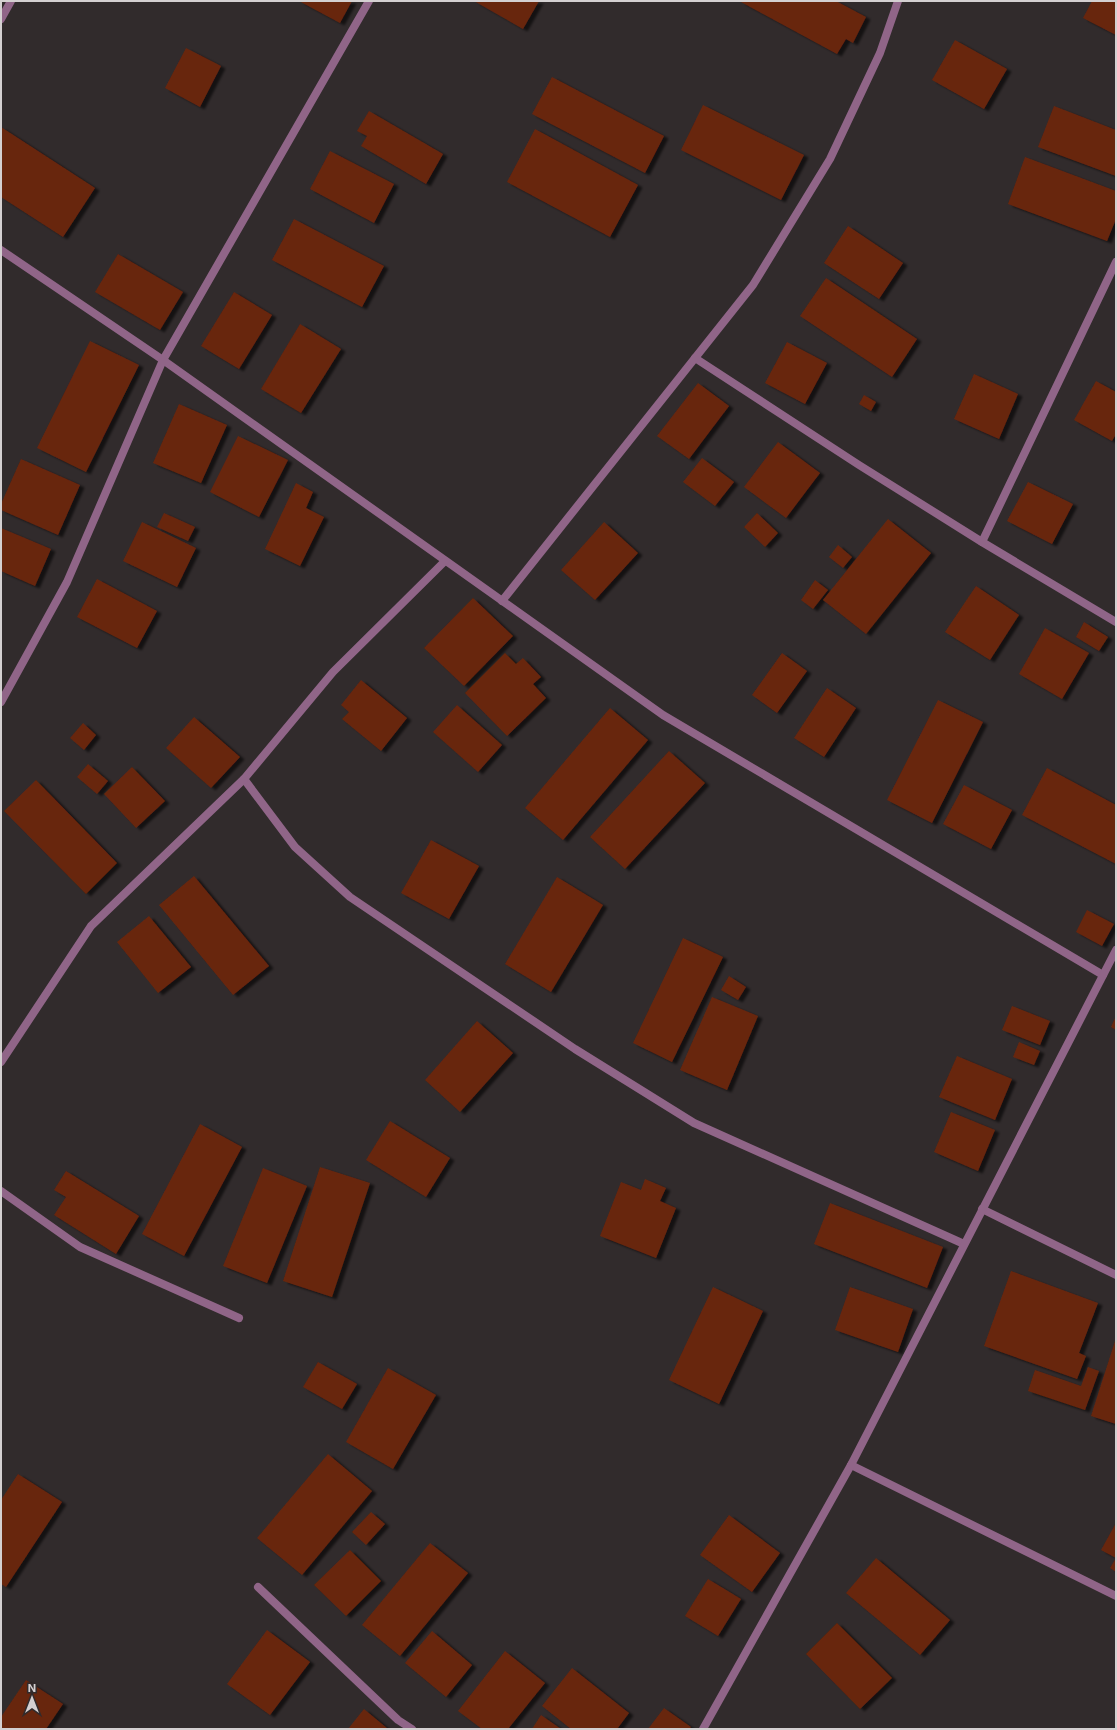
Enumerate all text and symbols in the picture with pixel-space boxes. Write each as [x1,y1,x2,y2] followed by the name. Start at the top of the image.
[12,1678,52,1718] north arrow
[28,1681,36,1695] text: N

